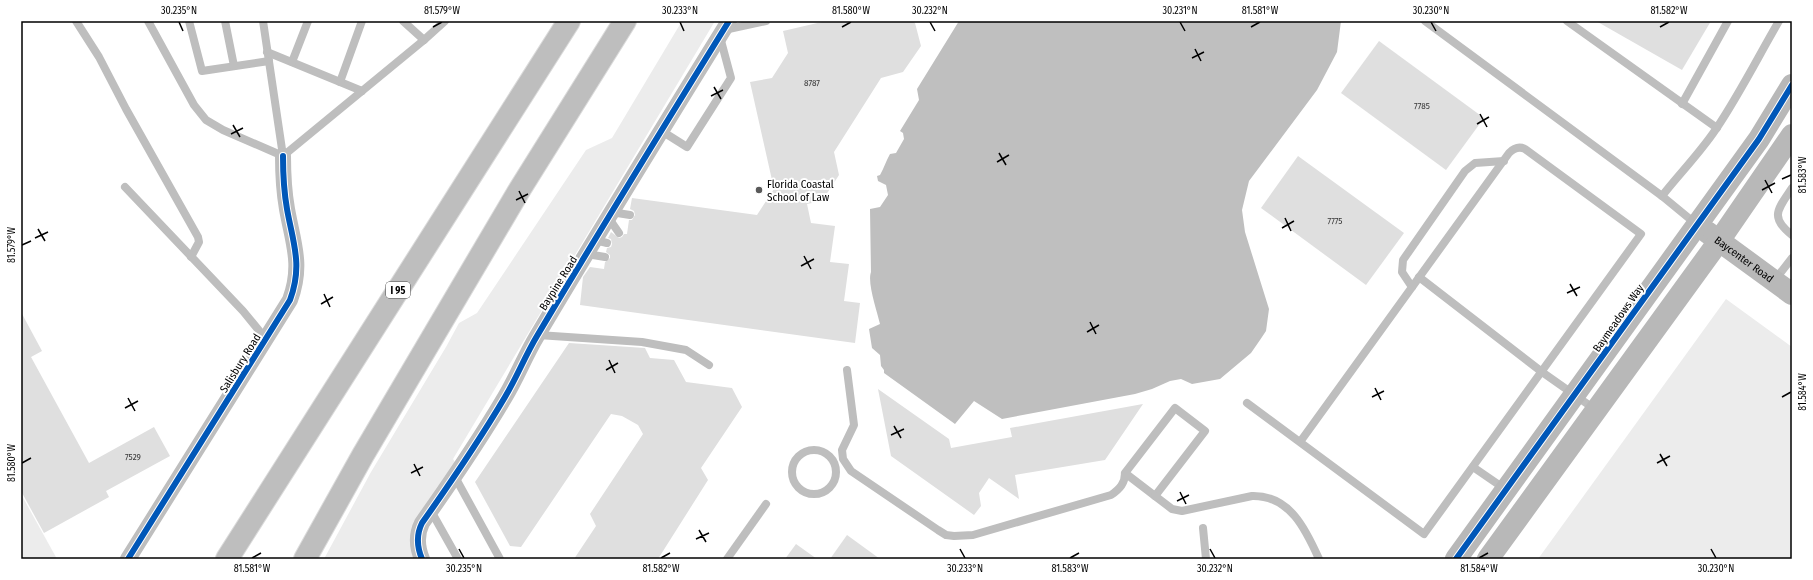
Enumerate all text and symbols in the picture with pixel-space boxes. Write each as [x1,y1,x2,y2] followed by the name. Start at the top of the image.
[161,5,197,17] text: 30.235°N
[424,5,461,17] text: 81.579°W
[662,5,698,17] text: 30.233°N
[832,5,870,17] text: 81.580°W
[912,5,948,17] text: 30.232°N
[1162,5,1198,17] text: 30.231°N
[1242,5,1279,17] text: 81.581°W
[1413,5,1449,17] text: 30.230°N
[1651,5,1688,17] text: 81.582°W
[804,78,820,88] house number: 8787
[1414,101,1430,111] house number: 7785
[1797,156,1809,194] text: 81.583°W
[767,178,834,204] place label: Florida Coastal School of Law
[754,185,764,195] marker: Florida Coastal School of Law
[1328,216,1343,226] house number: 7775
[6,226,18,263] text: 81.579°W
[1712,234,1776,285] street label: Baycenter Road
[537,254,580,313] street label: Baypine Road
[386,282,410,298] road number: I 95
[1590,282,1647,355] street label: Baymeadows Way
[217,331,264,395] street label: Salisbury Road
[1797,373,1809,411] text: 81.584°W
[6,444,18,482] text: 81.580°W
[125,452,141,462] house number: 7529
[234,563,271,575] text: 81.581°W
[446,563,482,575] text: 30.235°N
[643,563,680,575] text: 81.582°W
[947,563,983,575] text: 30.233°N
[1051,563,1089,575] text: 81.583°W
[1197,563,1233,575] text: 30.232°N
[1460,563,1498,575] text: 81.584°W
[1698,563,1734,575] text: 30.230°N

